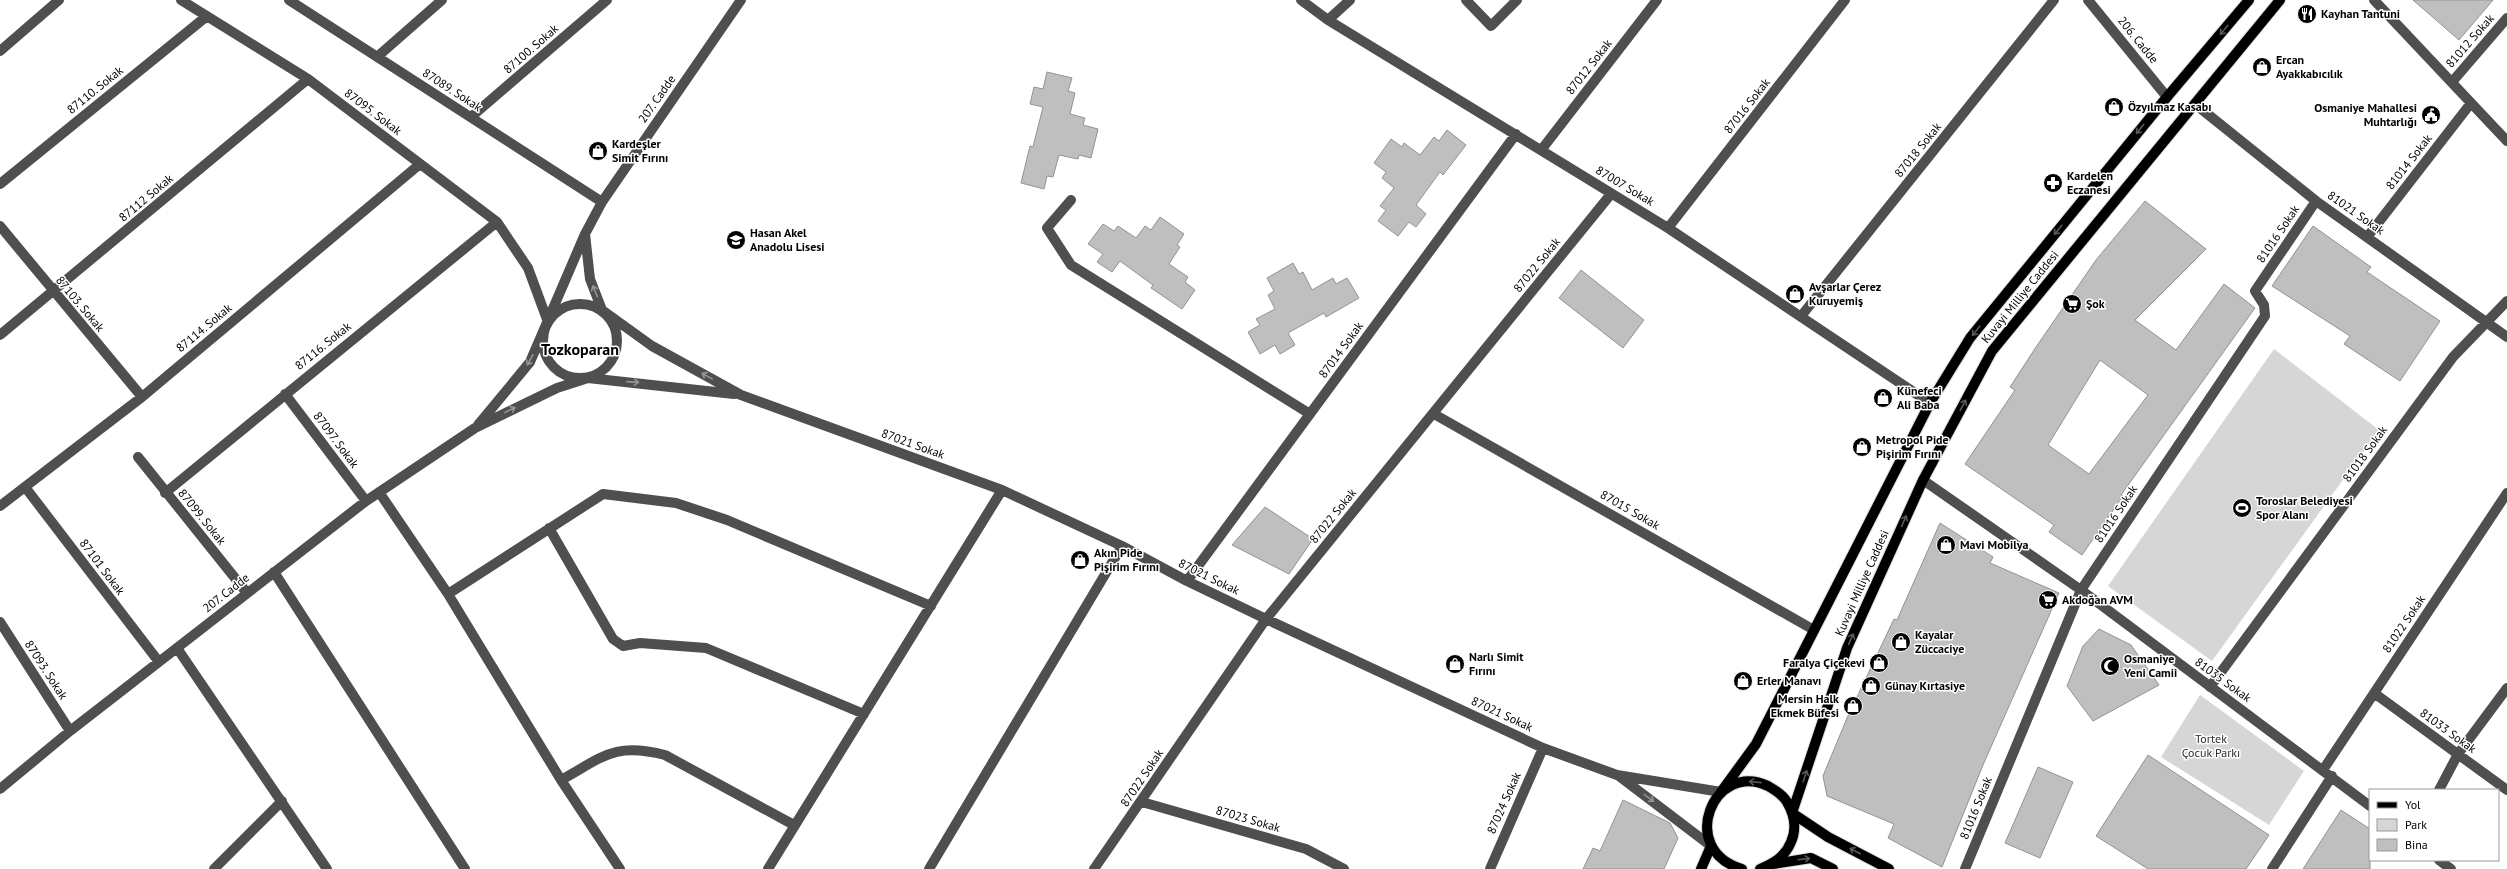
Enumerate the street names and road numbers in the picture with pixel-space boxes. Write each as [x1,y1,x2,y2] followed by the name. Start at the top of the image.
[2442,11,2497,71] street label: 81012 Sokak
[2115,13,2162,66] street label: 206. Cadde
[500,21,561,77] street label: 87100. Sokak
[1562,36,1615,97] street label: 87012 Sokak
[64,62,126,117] street label: 87110. Sokak
[420,65,485,114] street label: 87089. Sokak
[635,72,678,125] street label: 207. Cadde
[1720,75,1773,136] street label: 87016 Sokak
[342,85,405,138] street label: 87095. Sokak
[1891,119,1944,180] street label: 87018 Sokak
[2382,131,2435,192] street label: 81014 Sokak
[1593,162,1657,209] street label: 87007 Sokak
[116,170,176,225] street label: 87112 Sokak
[2325,187,2388,238] street label: 81021 Sokak
[2253,202,2302,265] street label: 81016 Sokak
[1510,234,1563,295] street label: 87022 Sokak
[1978,247,2062,346] street label: Kuvayi Milliye Caddesi
[53,273,108,335] street label: 87103. Sokak
[173,300,235,355] street label: 87114. Sokak
[292,318,354,373] street label: 87116. Sokak
[1315,318,1366,381] street label: 87014 Sokak
[310,409,363,471] street label: 87097. Sokak
[2339,422,2390,485] street label: 81018 Sokak
[880,425,947,462] street label: 87021 Sokak
[2091,482,2140,545] street label: 81016 Sokak
[1306,485,1359,546] street label: 87022 Sokak
[175,486,230,548] street label: 87099. Sokak
[1598,487,1663,533] street label: 87015 Sokak
[1831,527,1892,638] street label: Kuvayi Milliye Caddesi
[76,536,128,598] street label: 87101 Sokak
[1176,555,1242,598] street label: 87021 Sokak
[200,570,252,615] street label: 207. Cadde
[2379,592,2428,655] street label: 81022 Sokak
[22,637,71,702] street label: 87093. Sokak
[2192,654,2255,705] street label: 81035 Sokak
[1469,693,1536,734] street label: 87021 Sokak
[2417,705,2480,756] street label: 81033 Sokak
[1117,746,1166,809] street label: 87022 Sokak
[1483,769,1524,836] street label: 87024 Sokak
[1956,774,1995,841] street label: 81016 Sokak
[1214,802,1282,835] street label: 87023 Sokak

